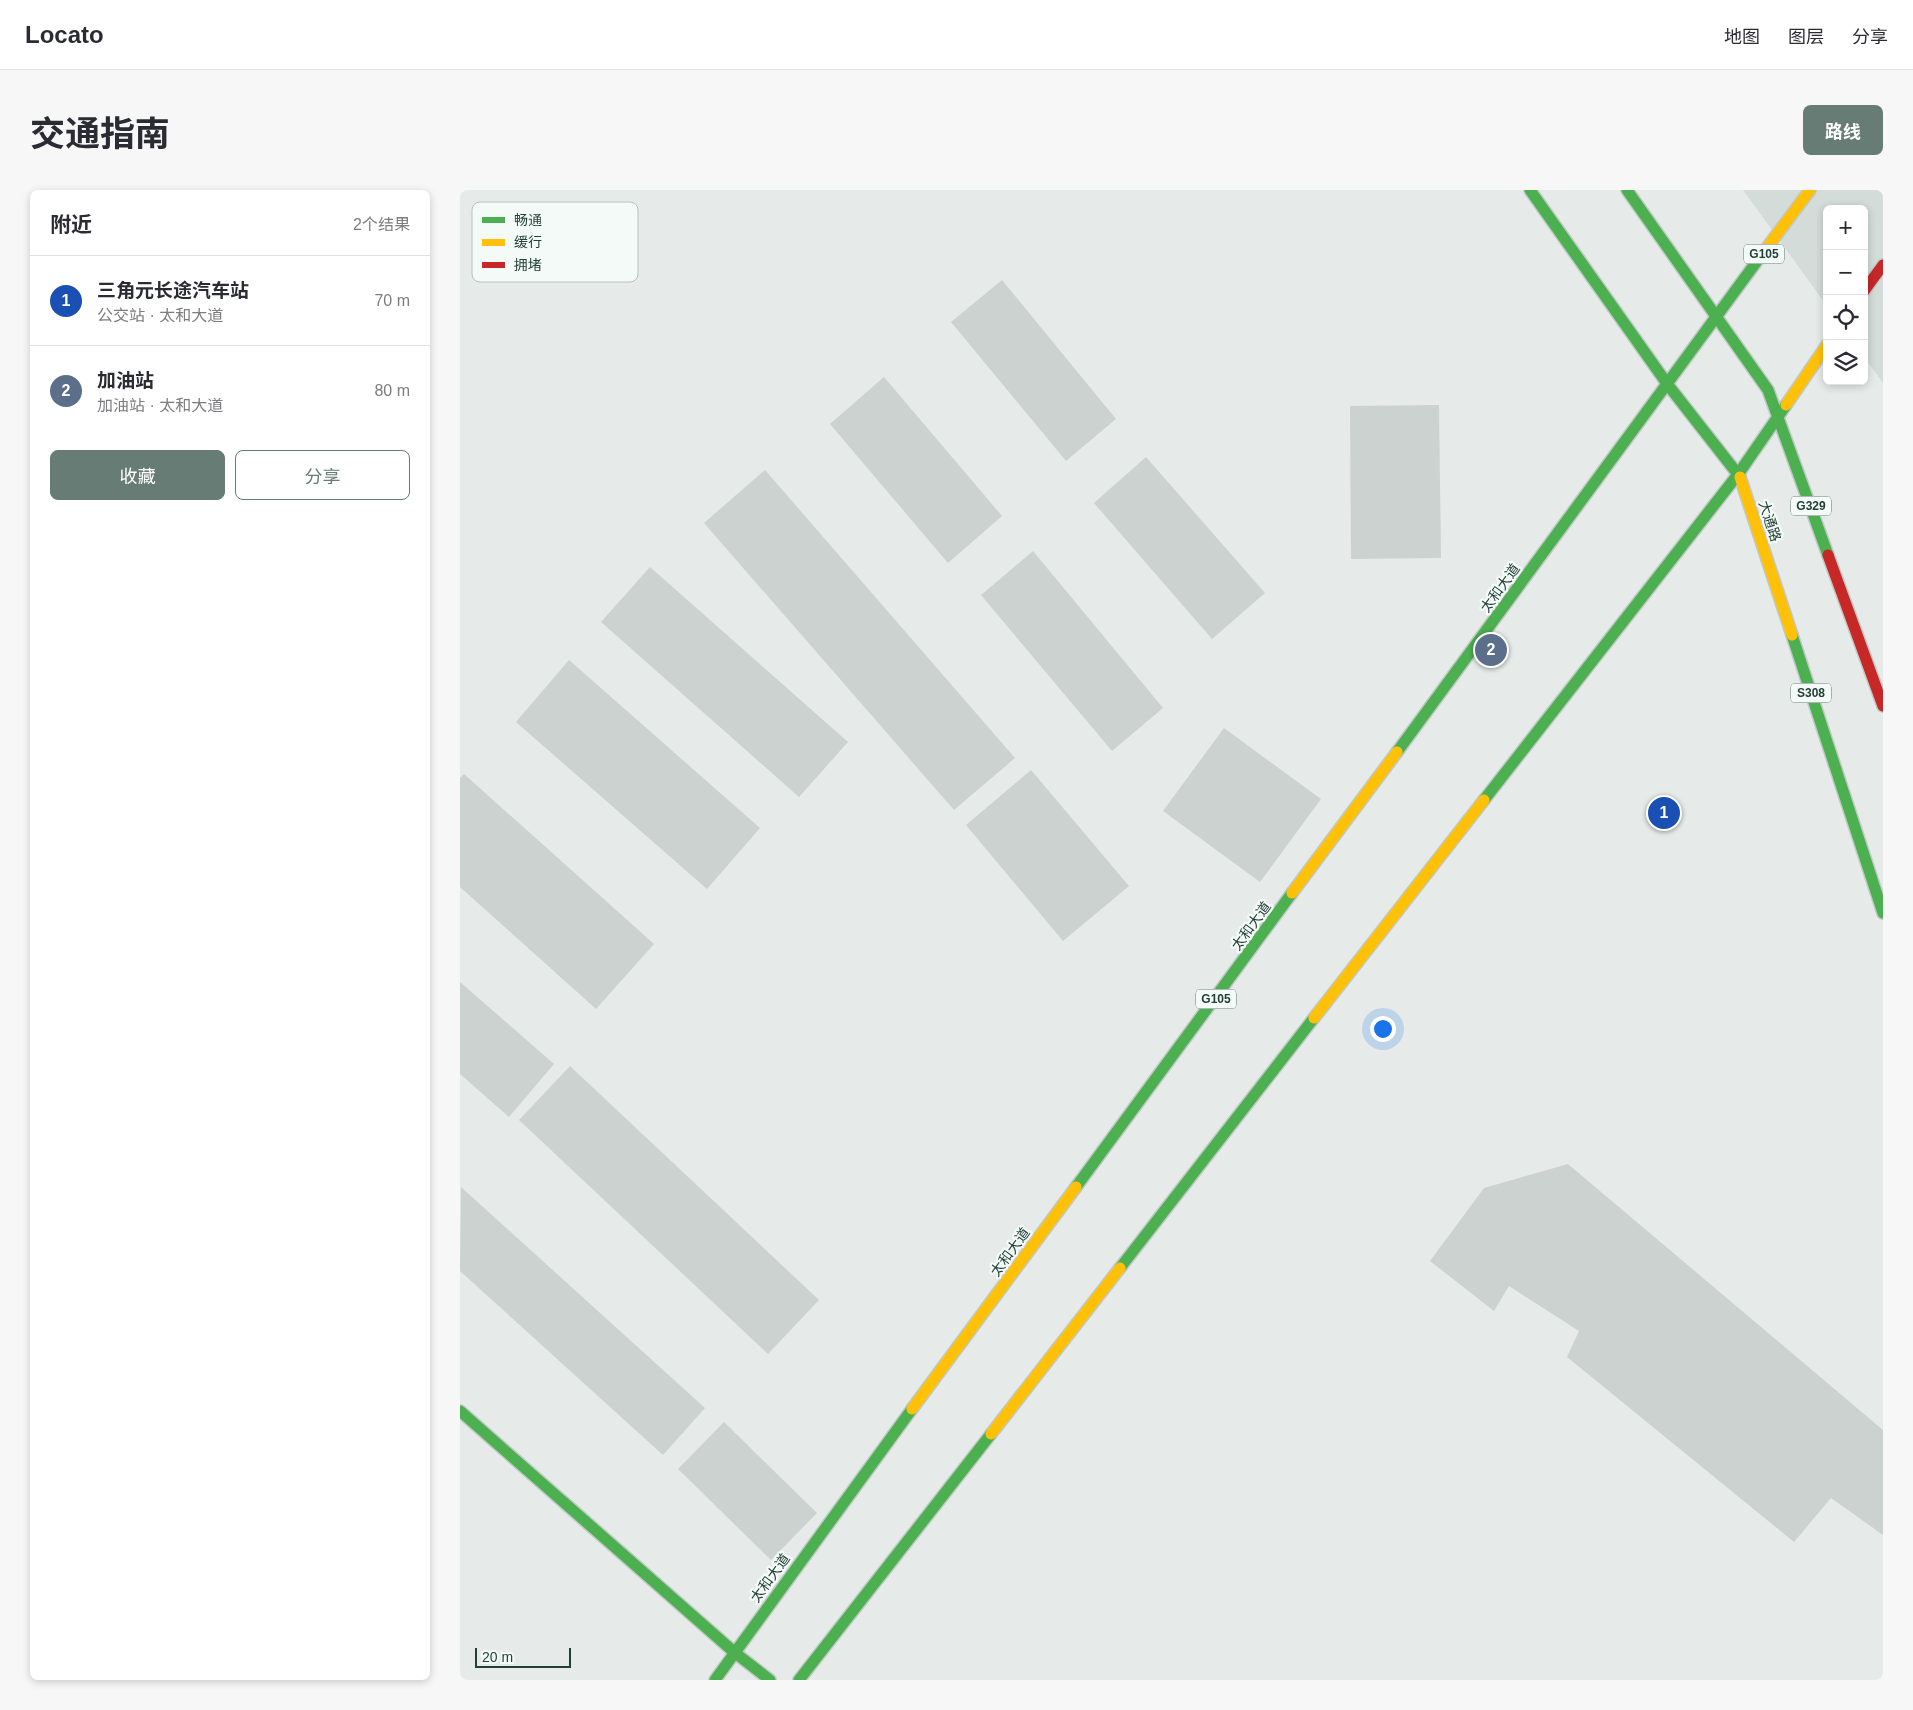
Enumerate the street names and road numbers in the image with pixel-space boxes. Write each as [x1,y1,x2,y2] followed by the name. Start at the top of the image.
[1744,244,1784,264] road number: G105
[1791,496,1831,516] road number: G329
[1756,499,1784,543] street label: 大通路
[1477,561,1523,615] street label: 太和大道
[1791,683,1831,702] road number: S308
[1228,899,1274,953] street label: 太和大道
[1196,990,1236,1009] road number: G105
[987,1225,1033,1279] street label: 太和大道
[747,1551,793,1605] street label: 太和大道

